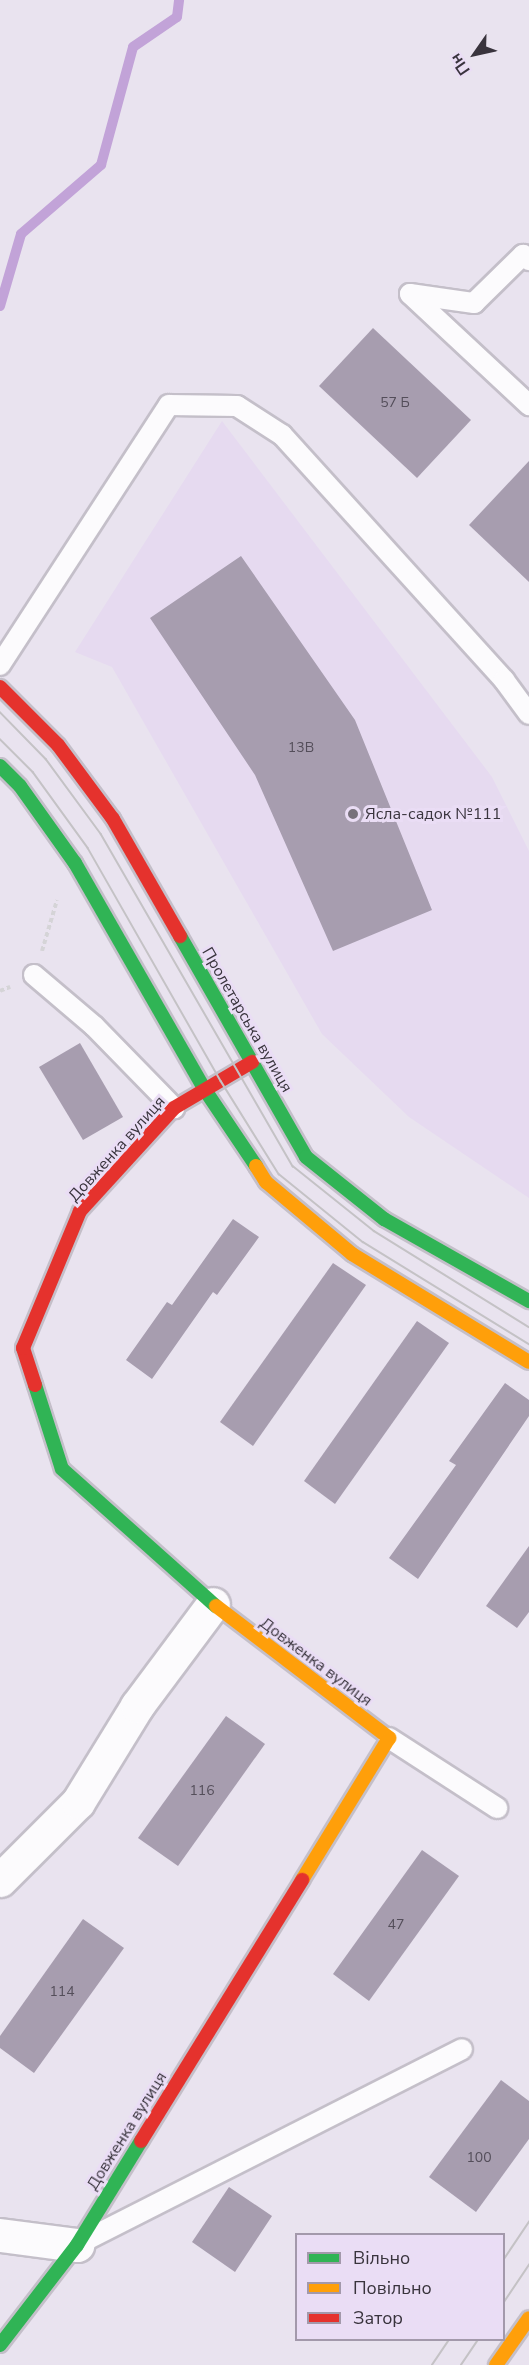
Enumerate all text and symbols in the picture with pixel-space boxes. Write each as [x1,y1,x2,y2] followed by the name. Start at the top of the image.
[445,24,505,84] north arrow
[445,49,475,79] text: Пн
[380,395,410,411] house number: 57 Б
[288,740,314,756] house number: 13В
[365,804,501,824] place label: Ясла-садок №111
[346,807,360,821] marker: Ясла-садок №111
[198,944,296,1096] street label: Пролетарська вулиця
[65,1092,169,1206] street label: Довженка вулиця
[256,1614,376,1710] street label: Довженка вулиця
[189,1783,215,1799] house number: 116
[388,1917,404,1933] house number: 47
[49,1984,75,2000] house number: 114
[83,2068,171,2194] street label: Довженка вулиця
[466,2150,492,2166] house number: 100
[295,2233,505,2341] legend
[353,2246,410,2270] text: Вільно
[353,2276,432,2300] text: Повільно
[353,2306,403,2330] text: Затор

